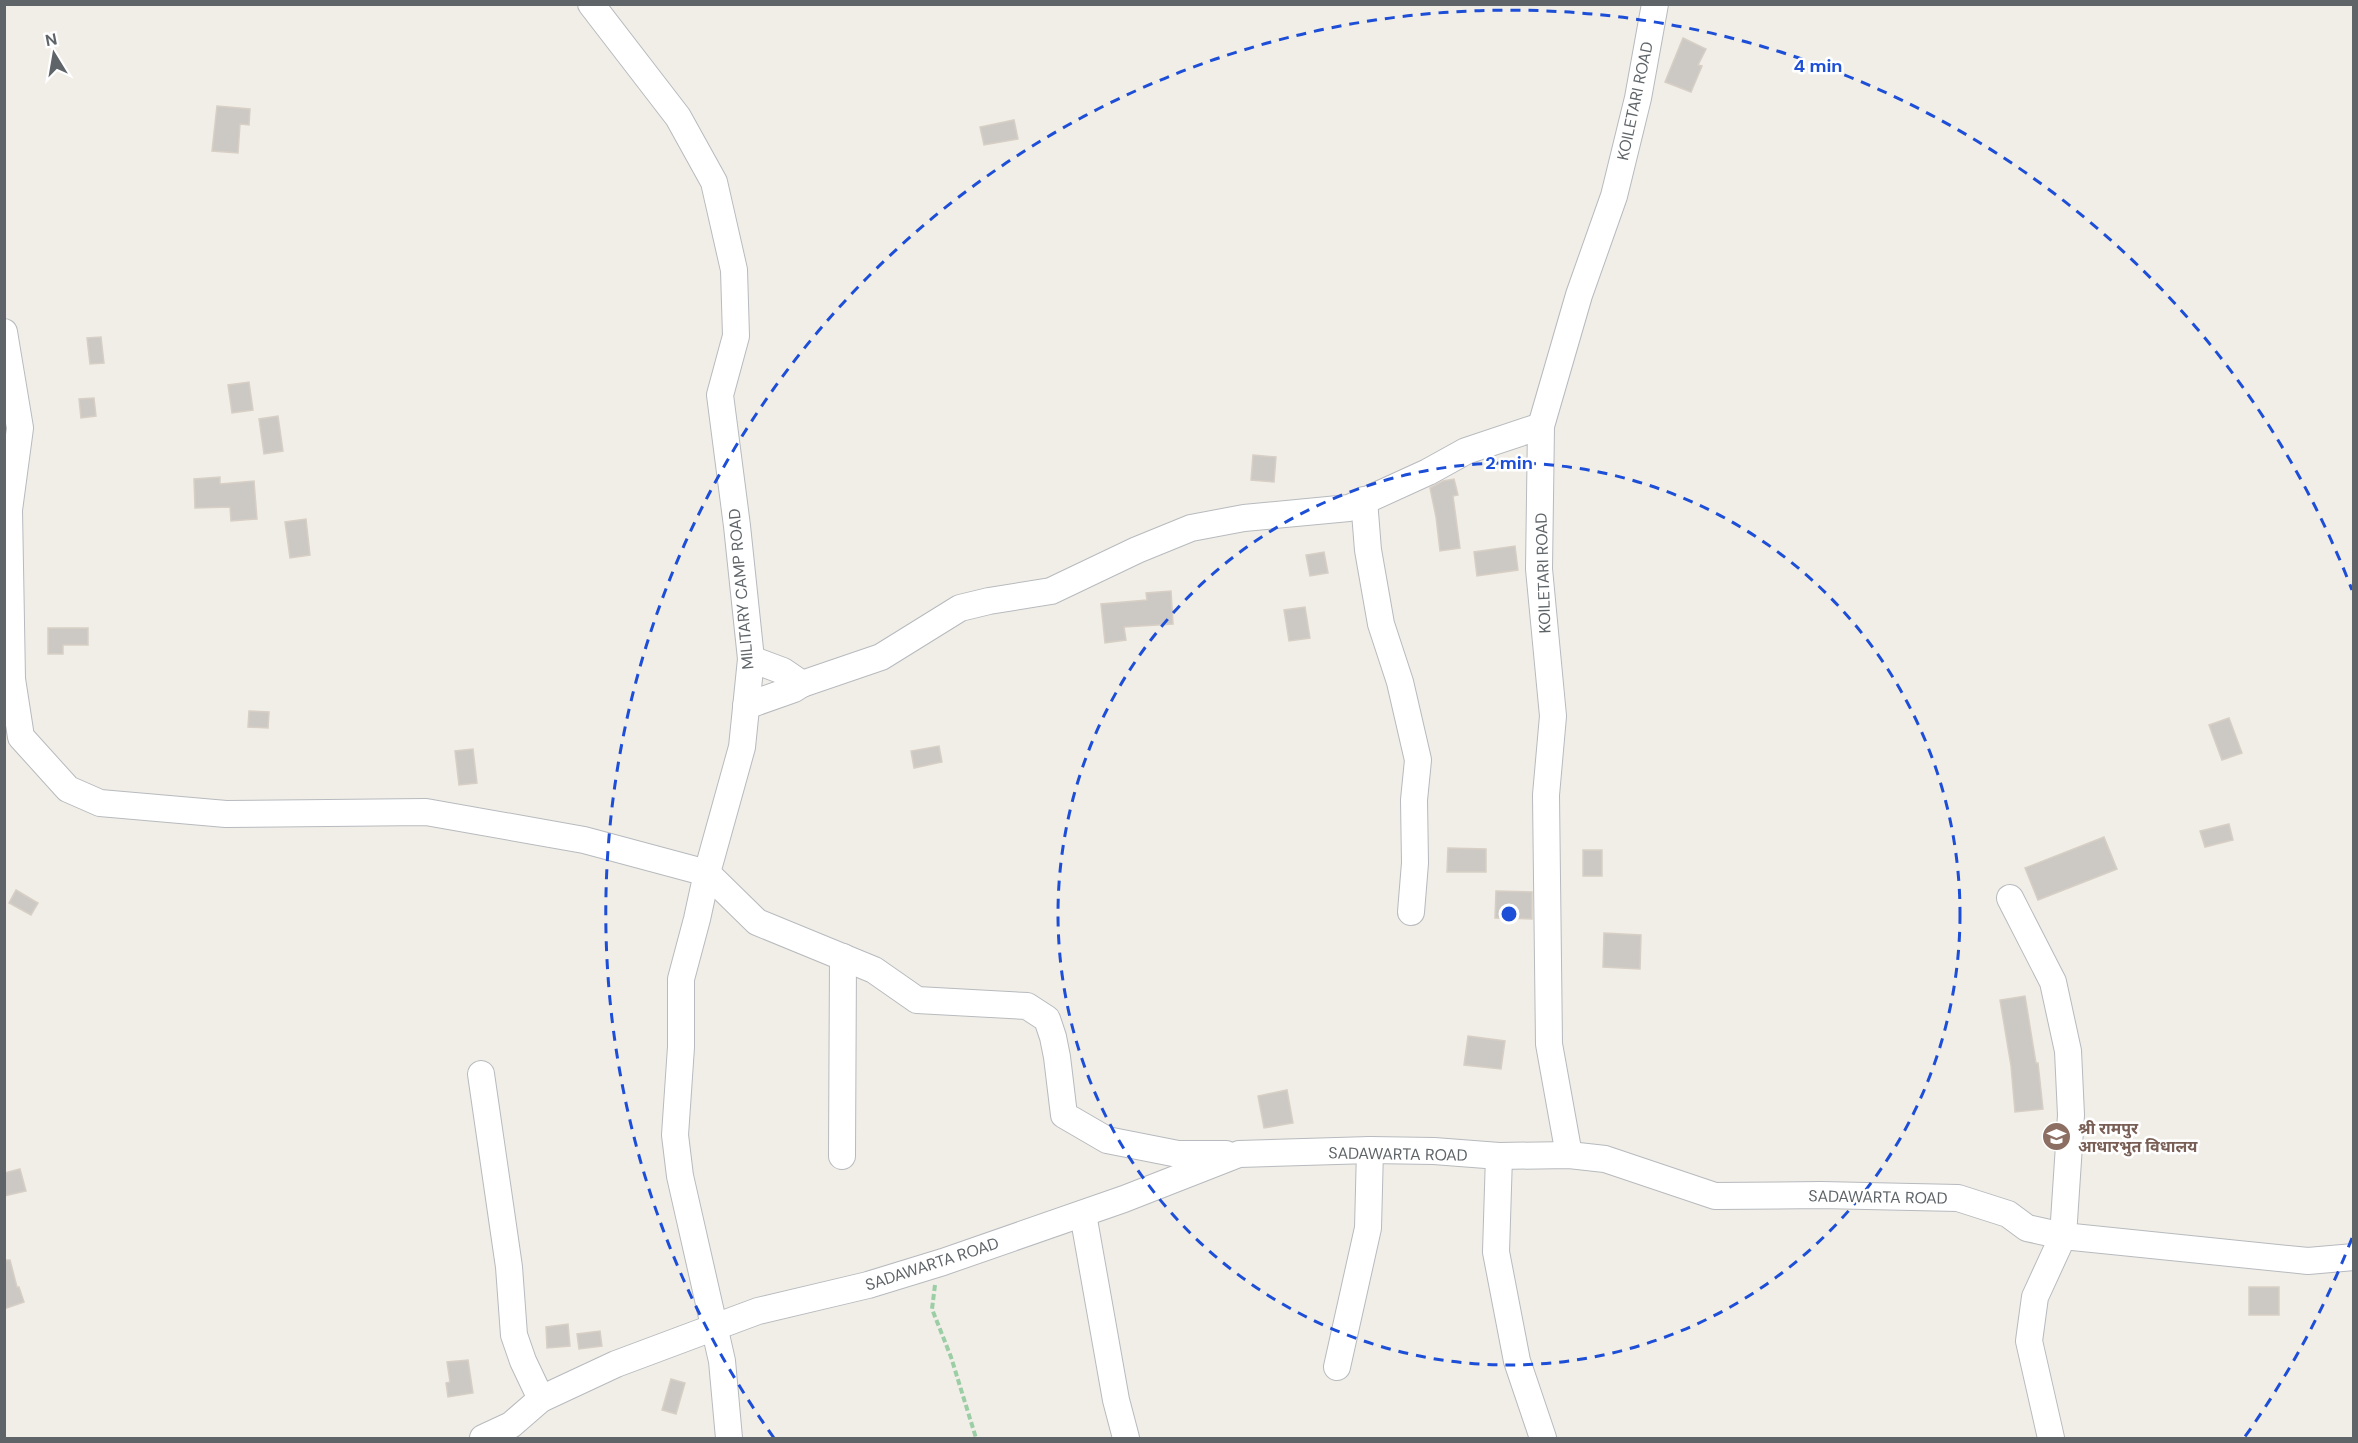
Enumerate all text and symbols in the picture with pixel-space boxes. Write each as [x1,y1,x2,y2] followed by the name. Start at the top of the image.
[24,24,84,84] north arrow
[44,28,59,51] text: N
[1612,40,1658,162] street label: KOILETARI ROAD
[1794,54,1842,78] text: 4 min
[1485,451,1533,475] text: 2 min
[723,507,759,671] street label: MILITARY CAMP ROAD
[1530,512,1556,634] street label: KOILETARI ROAD
[1499,904,1519,924] centre of rings
[2078,1118,2198,1157] place label: श्री रामपुर आधारभुत विधालय
[2041,1121,2073,1153] school or university icon: श्री रामपुर आधारभुत विधालय
[1328,1142,1468,1166] street label: SADAWARTA ROAD
[1808,1185,1948,1209] street label: SADAWARTA ROAD
[862,1232,1002,1296] street label: SADAWARTA ROAD

